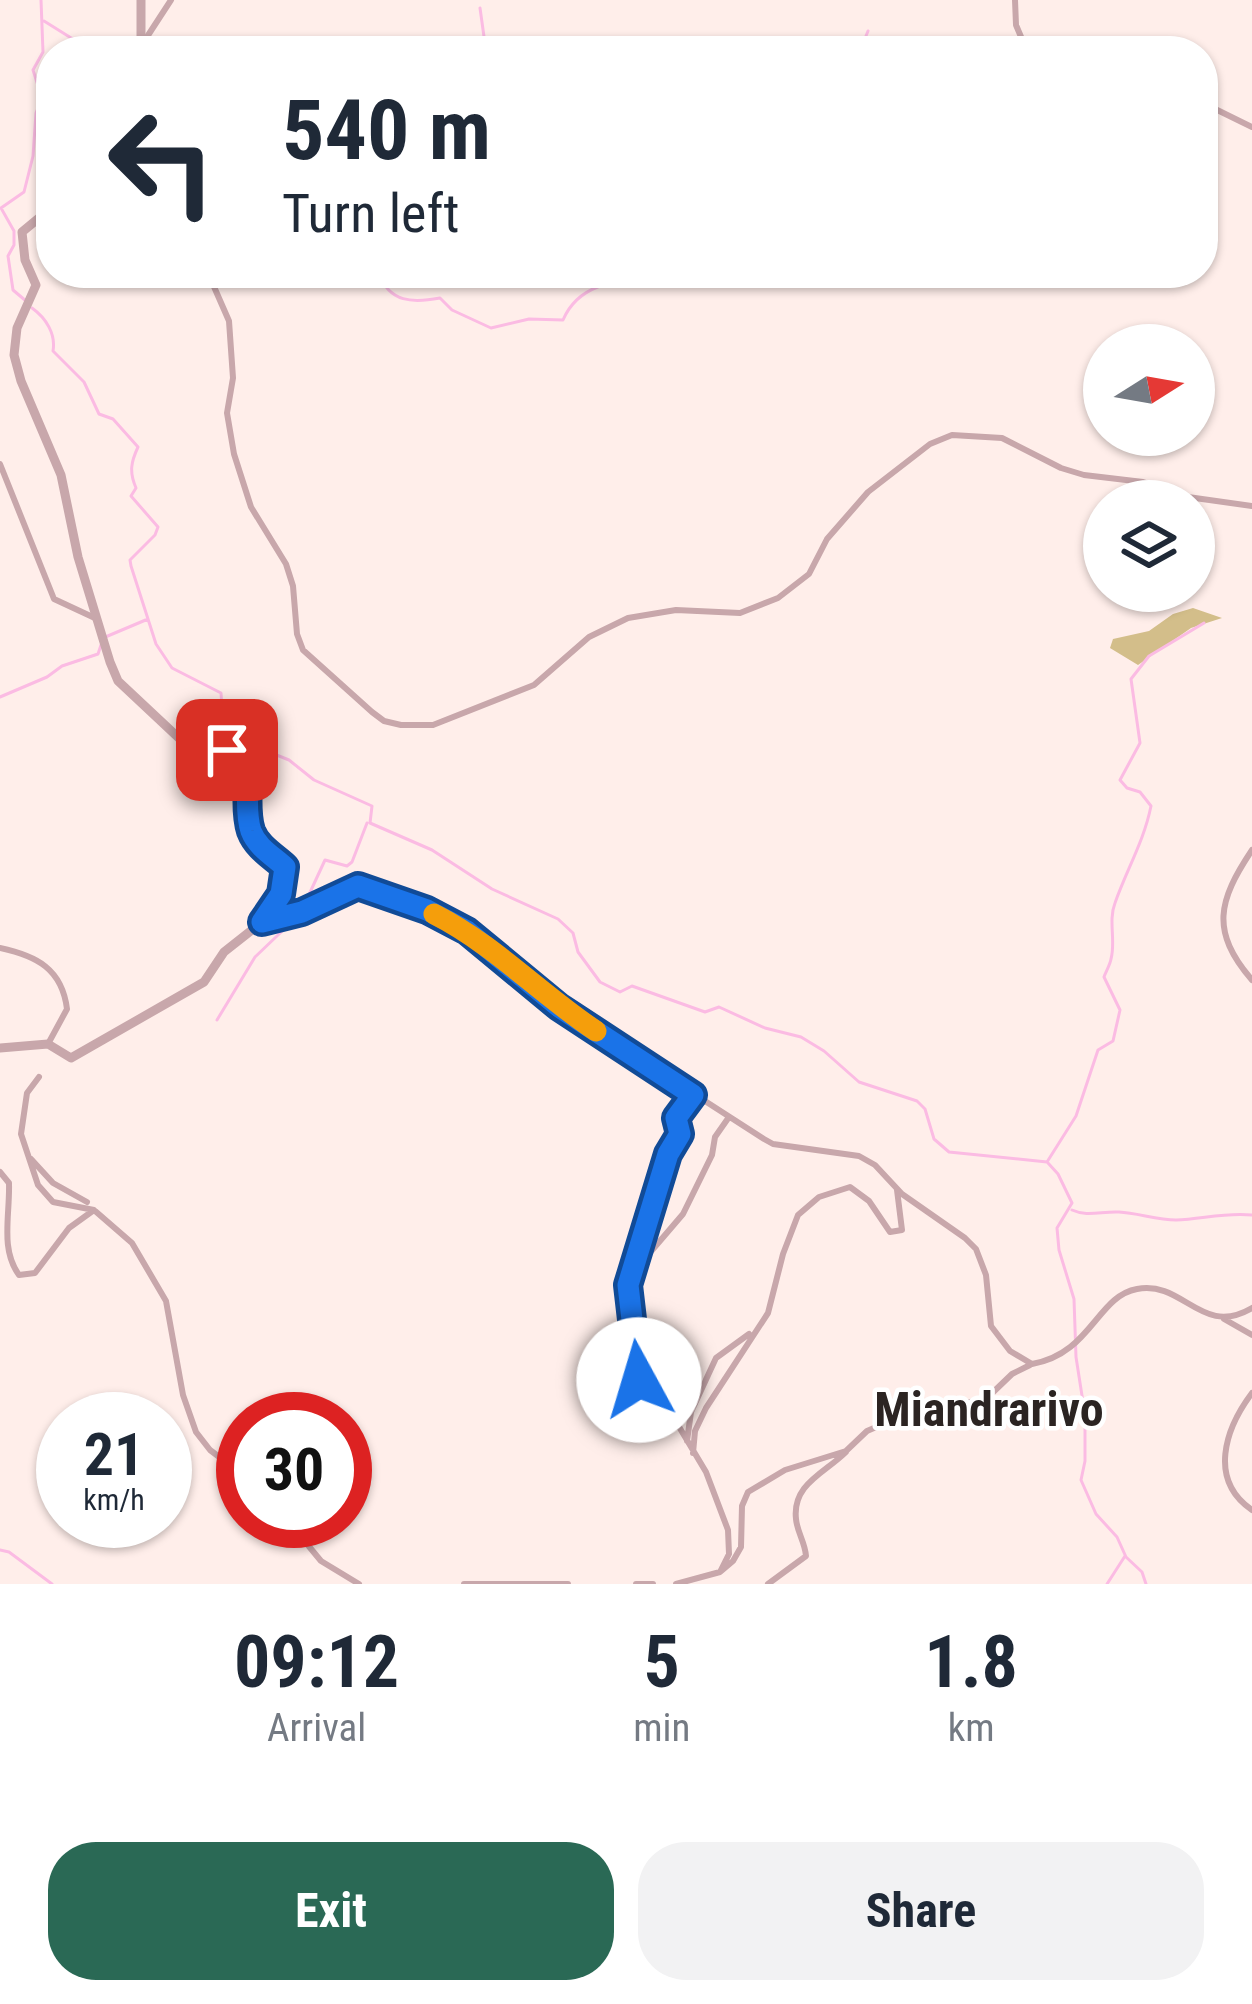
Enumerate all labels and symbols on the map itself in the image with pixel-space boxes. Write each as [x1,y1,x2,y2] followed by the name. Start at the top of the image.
[1083,324,1215,456] north arrow
[176,699,278,801] pin
[576,1317,702,1443] position arrow
[874,1381,1104,1438] district label: Miandrarivo
[216,1392,372,1548] speed limit sign: 30

